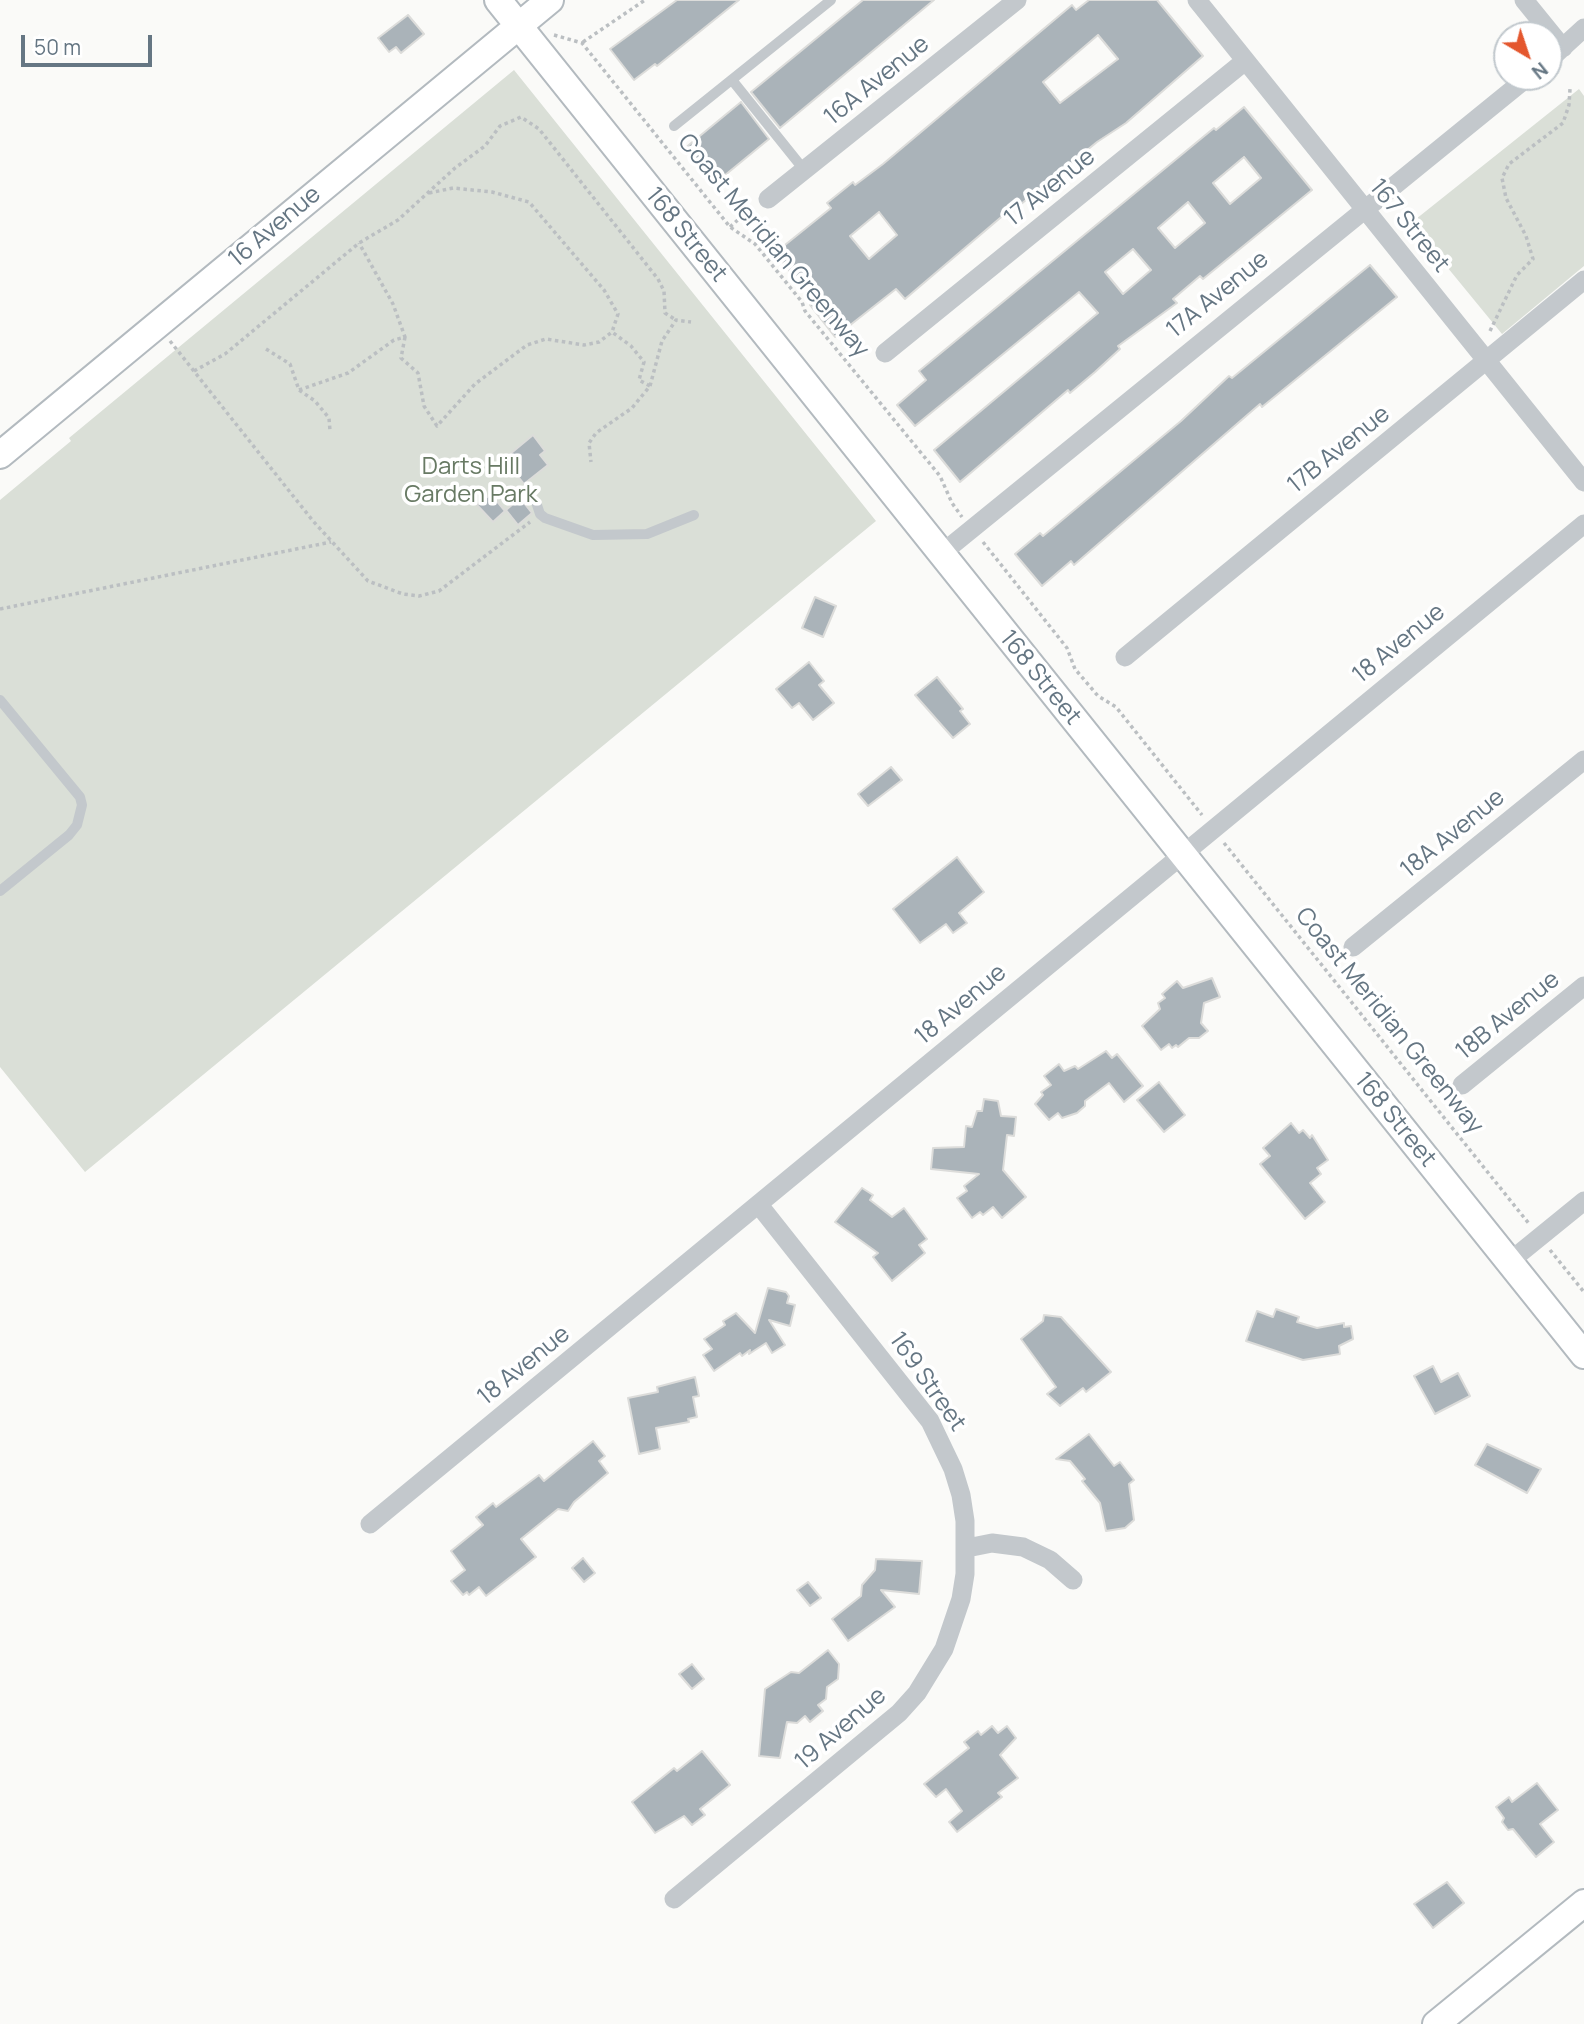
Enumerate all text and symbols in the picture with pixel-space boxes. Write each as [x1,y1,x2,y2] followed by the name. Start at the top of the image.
[24,21,156,65] scale bar
[1493,21,1563,91] north arrow
[819,30,935,132] street label: 16A Avenue
[34,33,81,61] text: 50 m
[1526,56,1553,85] text: N
[671,128,875,364] street label: Coast Meridian Greenway
[999,143,1101,233] street label: 17 Avenue
[1363,174,1455,278] street label: 167 Street
[223,180,327,274] street label: 16 Avenue
[639,182,733,288] street label: 168 Street
[1161,245,1275,345] street label: 17A Avenue
[1282,400,1396,500] street label: 17B Avenue
[404,453,538,509] park label: Darts Hill Garden Park
[1347,598,1451,690] street label: 18 Avenue
[993,625,1087,731] street label: 168 Street
[1395,783,1511,885] street label: 18A Avenue
[1289,902,1489,1140] street label: Coast Meridian Greenway
[910,959,1012,1051] street label: 18 Avenue
[1450,965,1566,1067] street label: 18B Avenue
[1348,1067,1442,1173] street label: 168 Street
[472,1320,576,1412] street label: 18 Avenue
[882,1327,972,1437] street label: 169 Street
[790,1682,892,1776] street label: 19 Avenue

